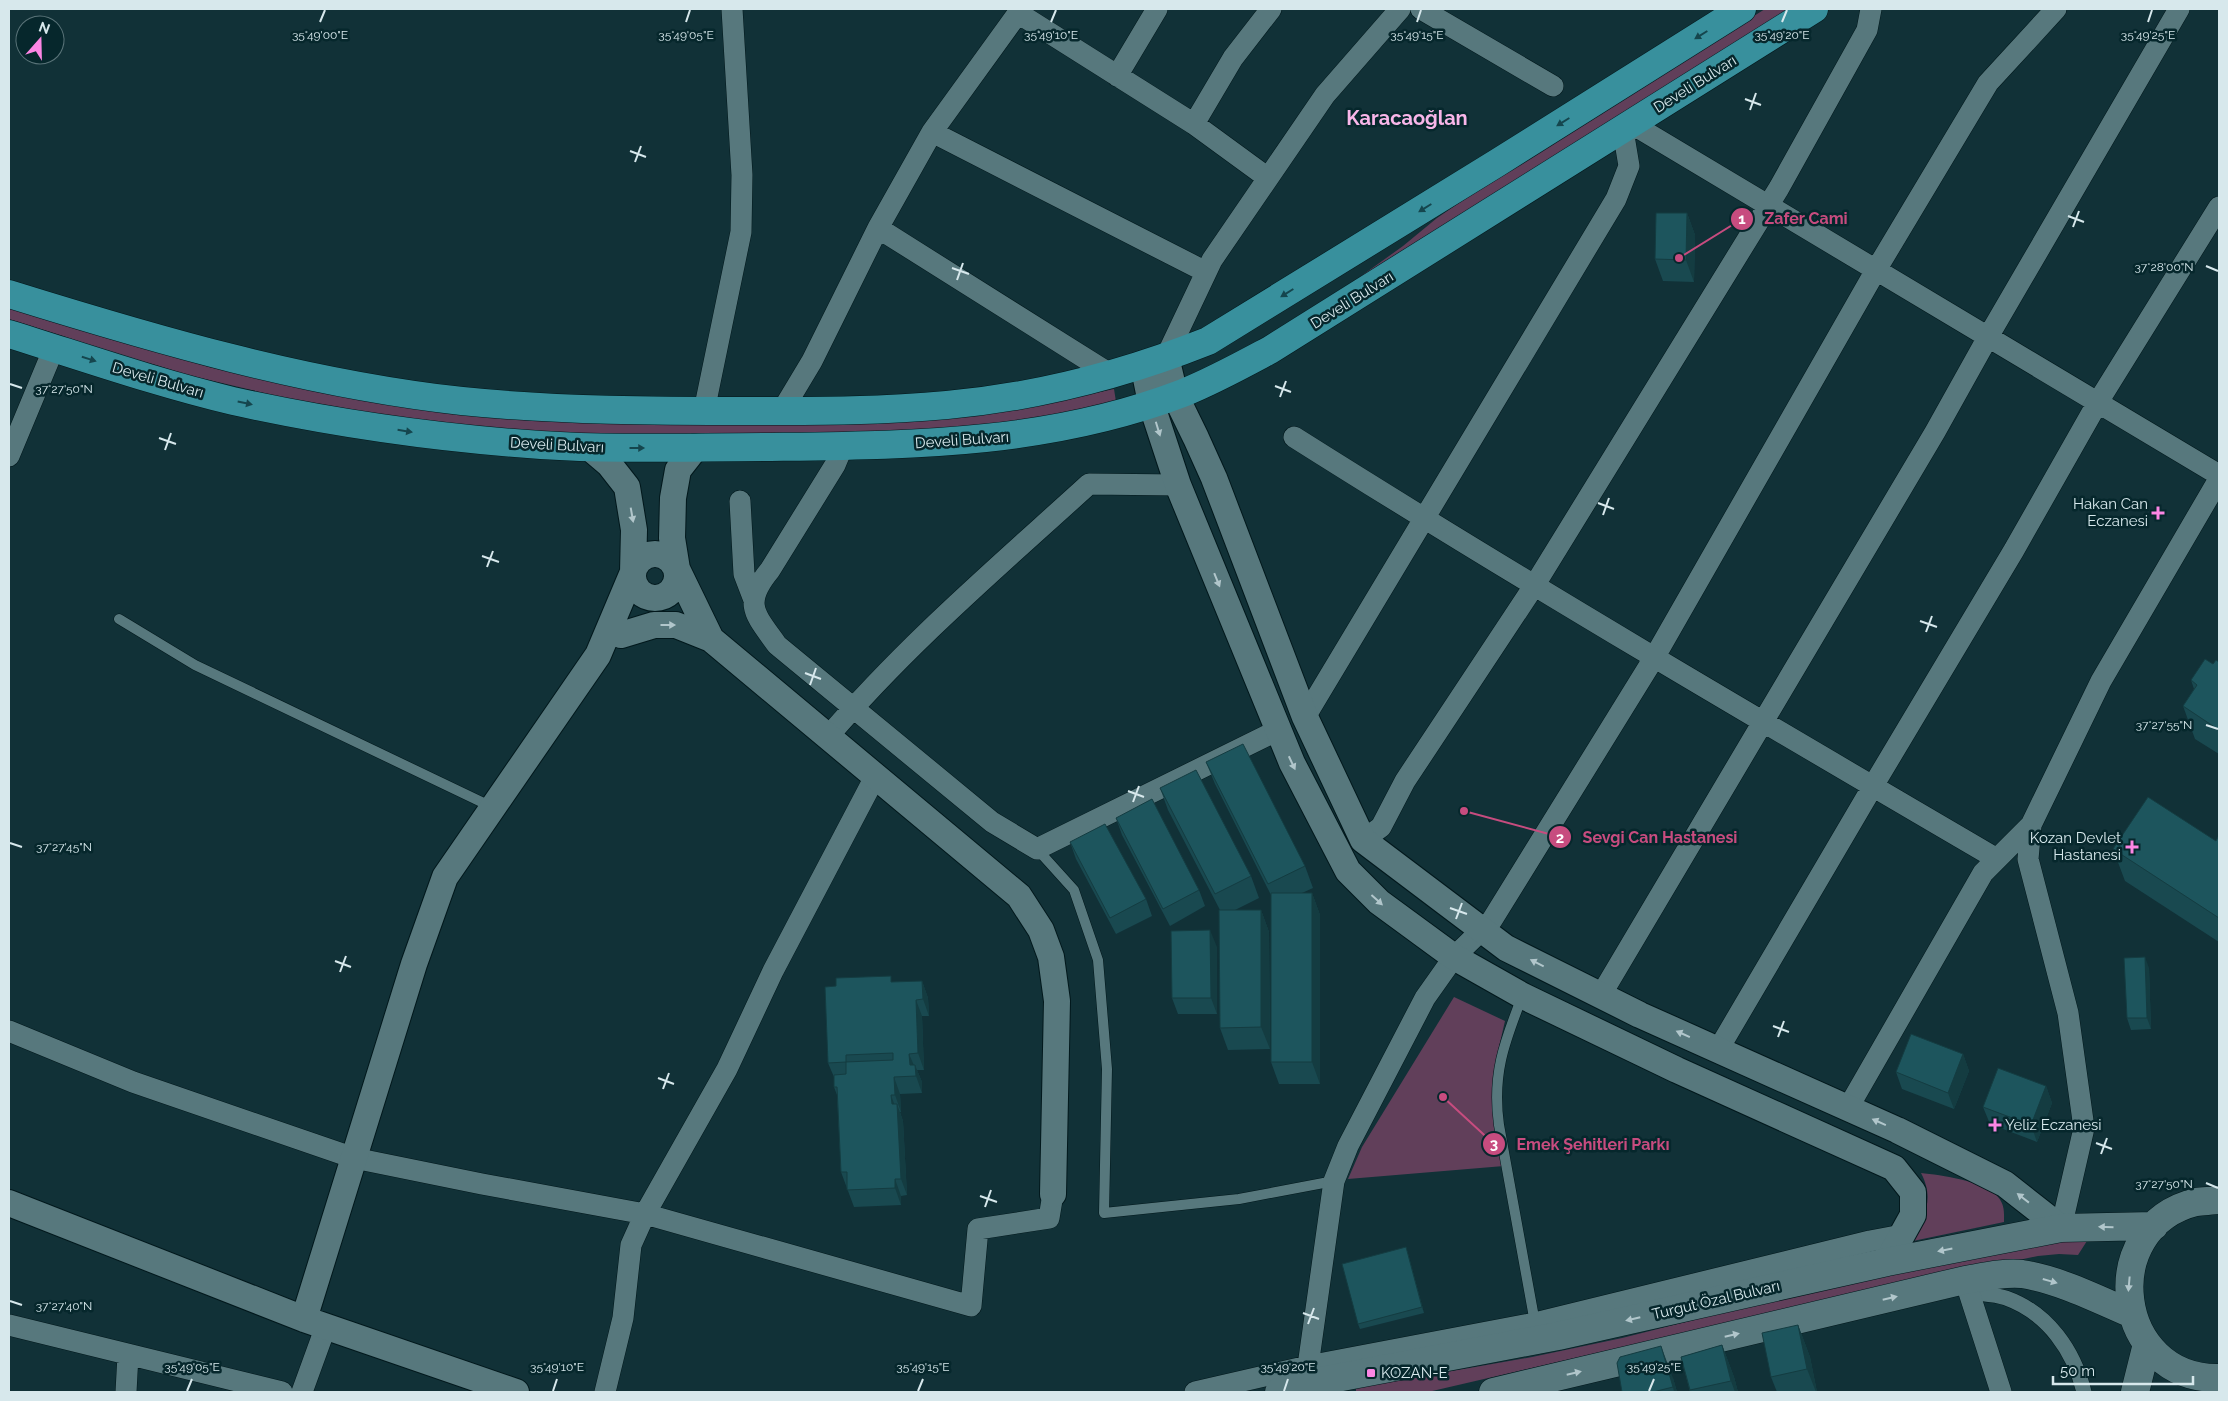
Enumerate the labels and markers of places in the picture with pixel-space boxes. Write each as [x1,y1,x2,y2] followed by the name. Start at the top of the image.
[1729,203,1858,234] callout: Zafer Cami
[2073,495,2148,530] place label: Hakan Can Eczanesi
[2152,507,2164,519] marker: Hakan Can Eczanesi
[1547,822,1747,853] callout: Sevgi Can Hastanesi
[2030,829,2121,864] place label: Kozan Devlet Hastanesi
[2125,840,2139,854] marker: Kozan Devlet Hastanesi
[2005,1116,2102,1134] place label: Yeliz Eczanesi
[1989,1119,2001,1131] marker: Yeliz Eczanesi
[1482,1128,1680,1159] callout: Emek Şehitleri Parkı
[1381,1364,1448,1382] place label: KOZAN-E
[1365,1367,1377,1379] marker: KOZAN-E

